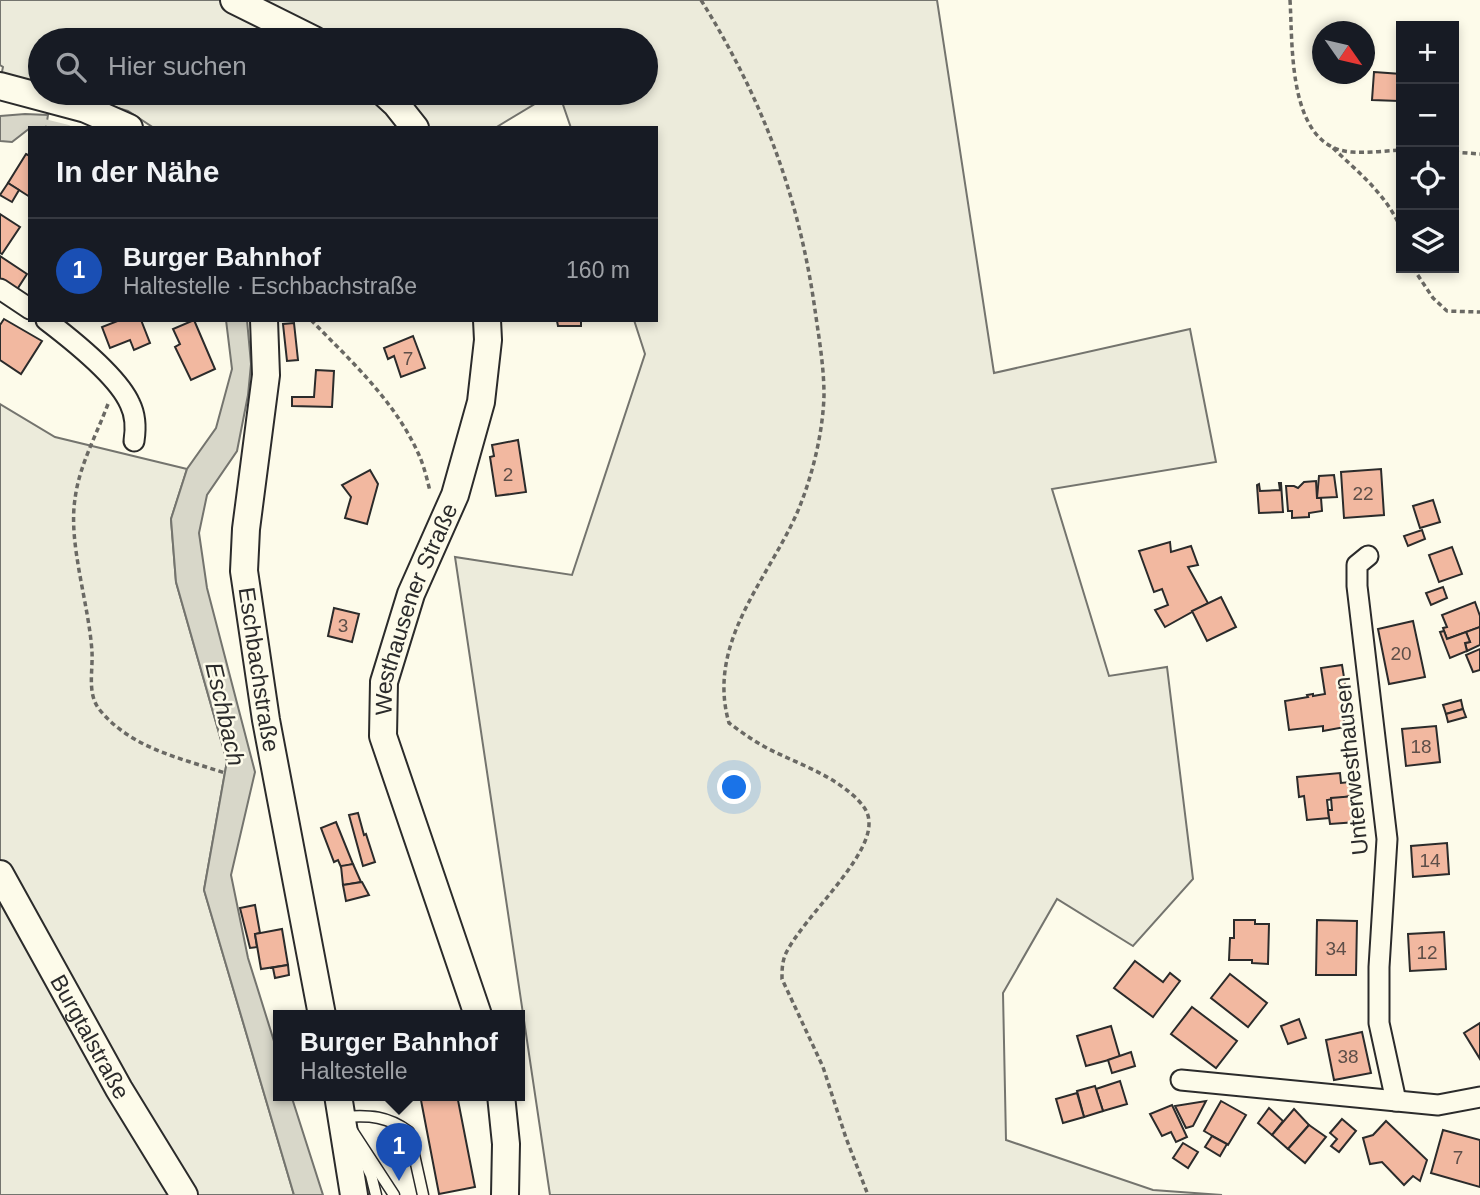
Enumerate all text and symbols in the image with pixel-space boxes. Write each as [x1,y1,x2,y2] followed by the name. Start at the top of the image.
[1312,21,1375,84] north arrow
[1396,21,1459,273] map controls
[1396,21,1459,84] button: +
[28,28,658,105] search box
[52,48,90,86] icon: search
[108,51,247,81] text: Hier suchen
[1396,84,1459,147] button: −
[1396,147,1459,210] button: locate
[56,155,219,188] text: In der Nähe
[1396,210,1459,273] button: layers
[123,242,321,272] text: Burger Bahnhof
[73,257,85,283] text: 1
[566,257,630,283] text: 160 m
[123,273,417,299] text: Haltestelle · Eschbachstraße
[403,348,413,369] house number: 7
[503,464,513,485] house number: 2
[1352,483,1374,504] house number: 22
[370,499,463,716] street label: Westhausener Straße
[234,585,285,754] street label: Eschbachstraße
[338,615,348,636] house number: 3
[1390,643,1412,664] house number: 20
[200,659,250,768] water label: Eschbach
[1329,676,1373,856] street label: Unterwesthausen
[1410,736,1432,757] house number: 18
[717,770,751,804] your location
[1419,850,1441,871] house number: 14
[1325,938,1347,959] house number: 34
[1416,942,1438,963] house number: 12
[45,970,135,1104] street label: Burgtalstraße
[273,1010,525,1101] popup
[300,1027,498,1057] text: Burger Bahnhof
[1337,1046,1359,1067] house number: 38
[300,1058,407,1084] text: Haltestelle
[376,1123,422,1181] pin: 1
[1453,1147,1463,1168] house number: 7

